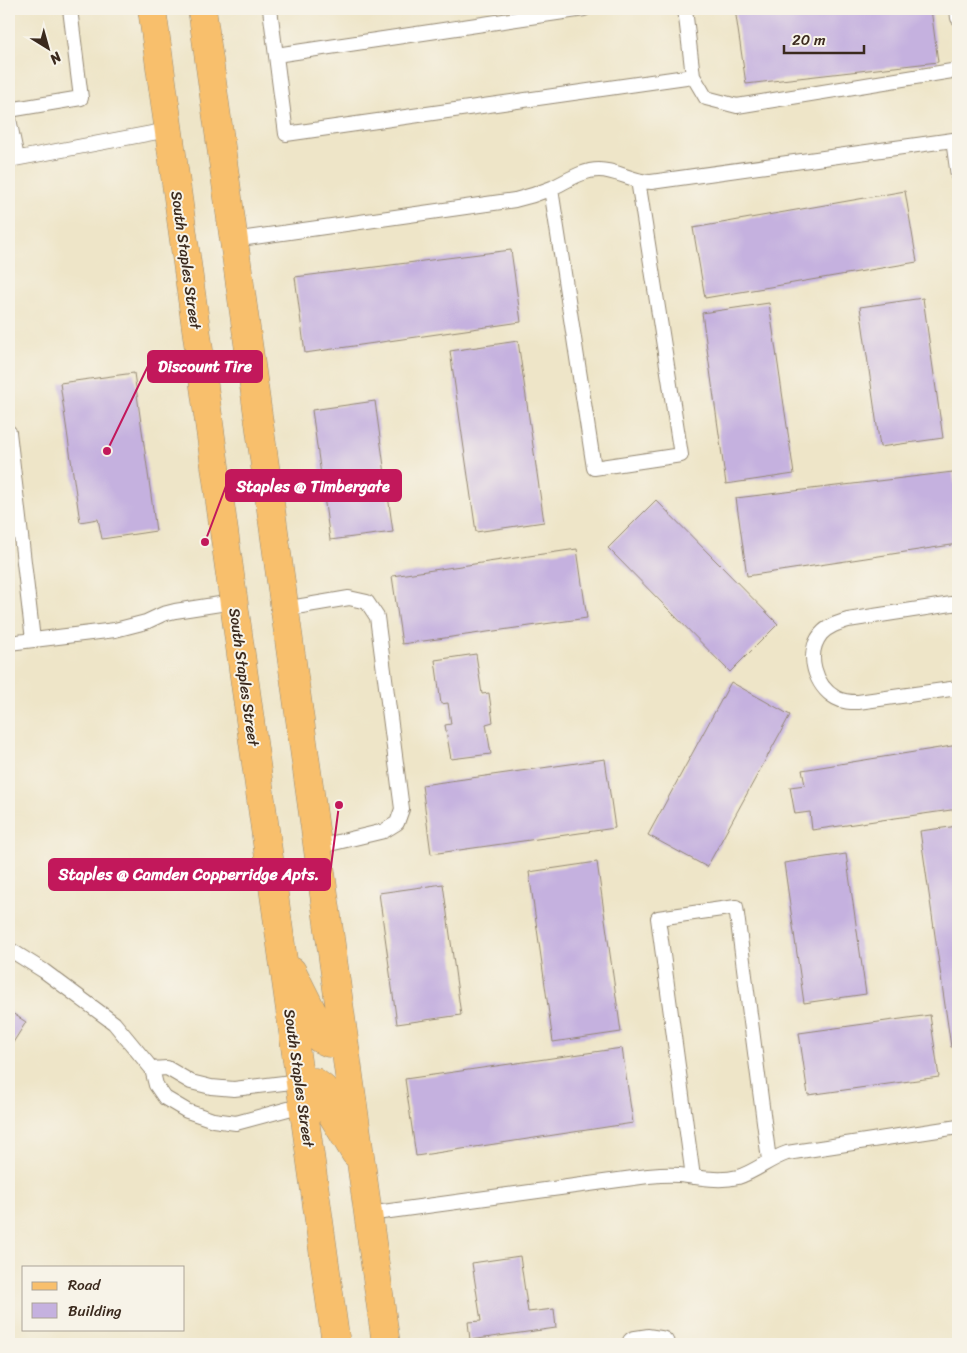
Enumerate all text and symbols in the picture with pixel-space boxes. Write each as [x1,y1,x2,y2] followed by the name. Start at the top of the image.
[22,22,72,72] north arrow
[784,22,864,54] scale bar
[792,27,826,53] text: 20 m
[44,44,68,71] text: N
[163,189,209,332] street label: South Staples Street
[148,351,262,382] callout: Discount Tire
[158,352,253,381] text: Discount Tire
[226,470,401,501] callout: Staples @ Timbergate
[235,472,390,501] text: Staples @ Timbergate
[221,606,267,749] street label: South Staples Street
[49,859,330,890] callout: Staples @ Camden Copperridge Apts.
[58,860,319,889] text: Staples @ Camden Copperridge Apts.
[276,1007,322,1150] street label: South Staples Street
[22,1266,185,1330] legend
[68,1272,101,1298] text: Road
[68,1298,122,1324] text: Building

